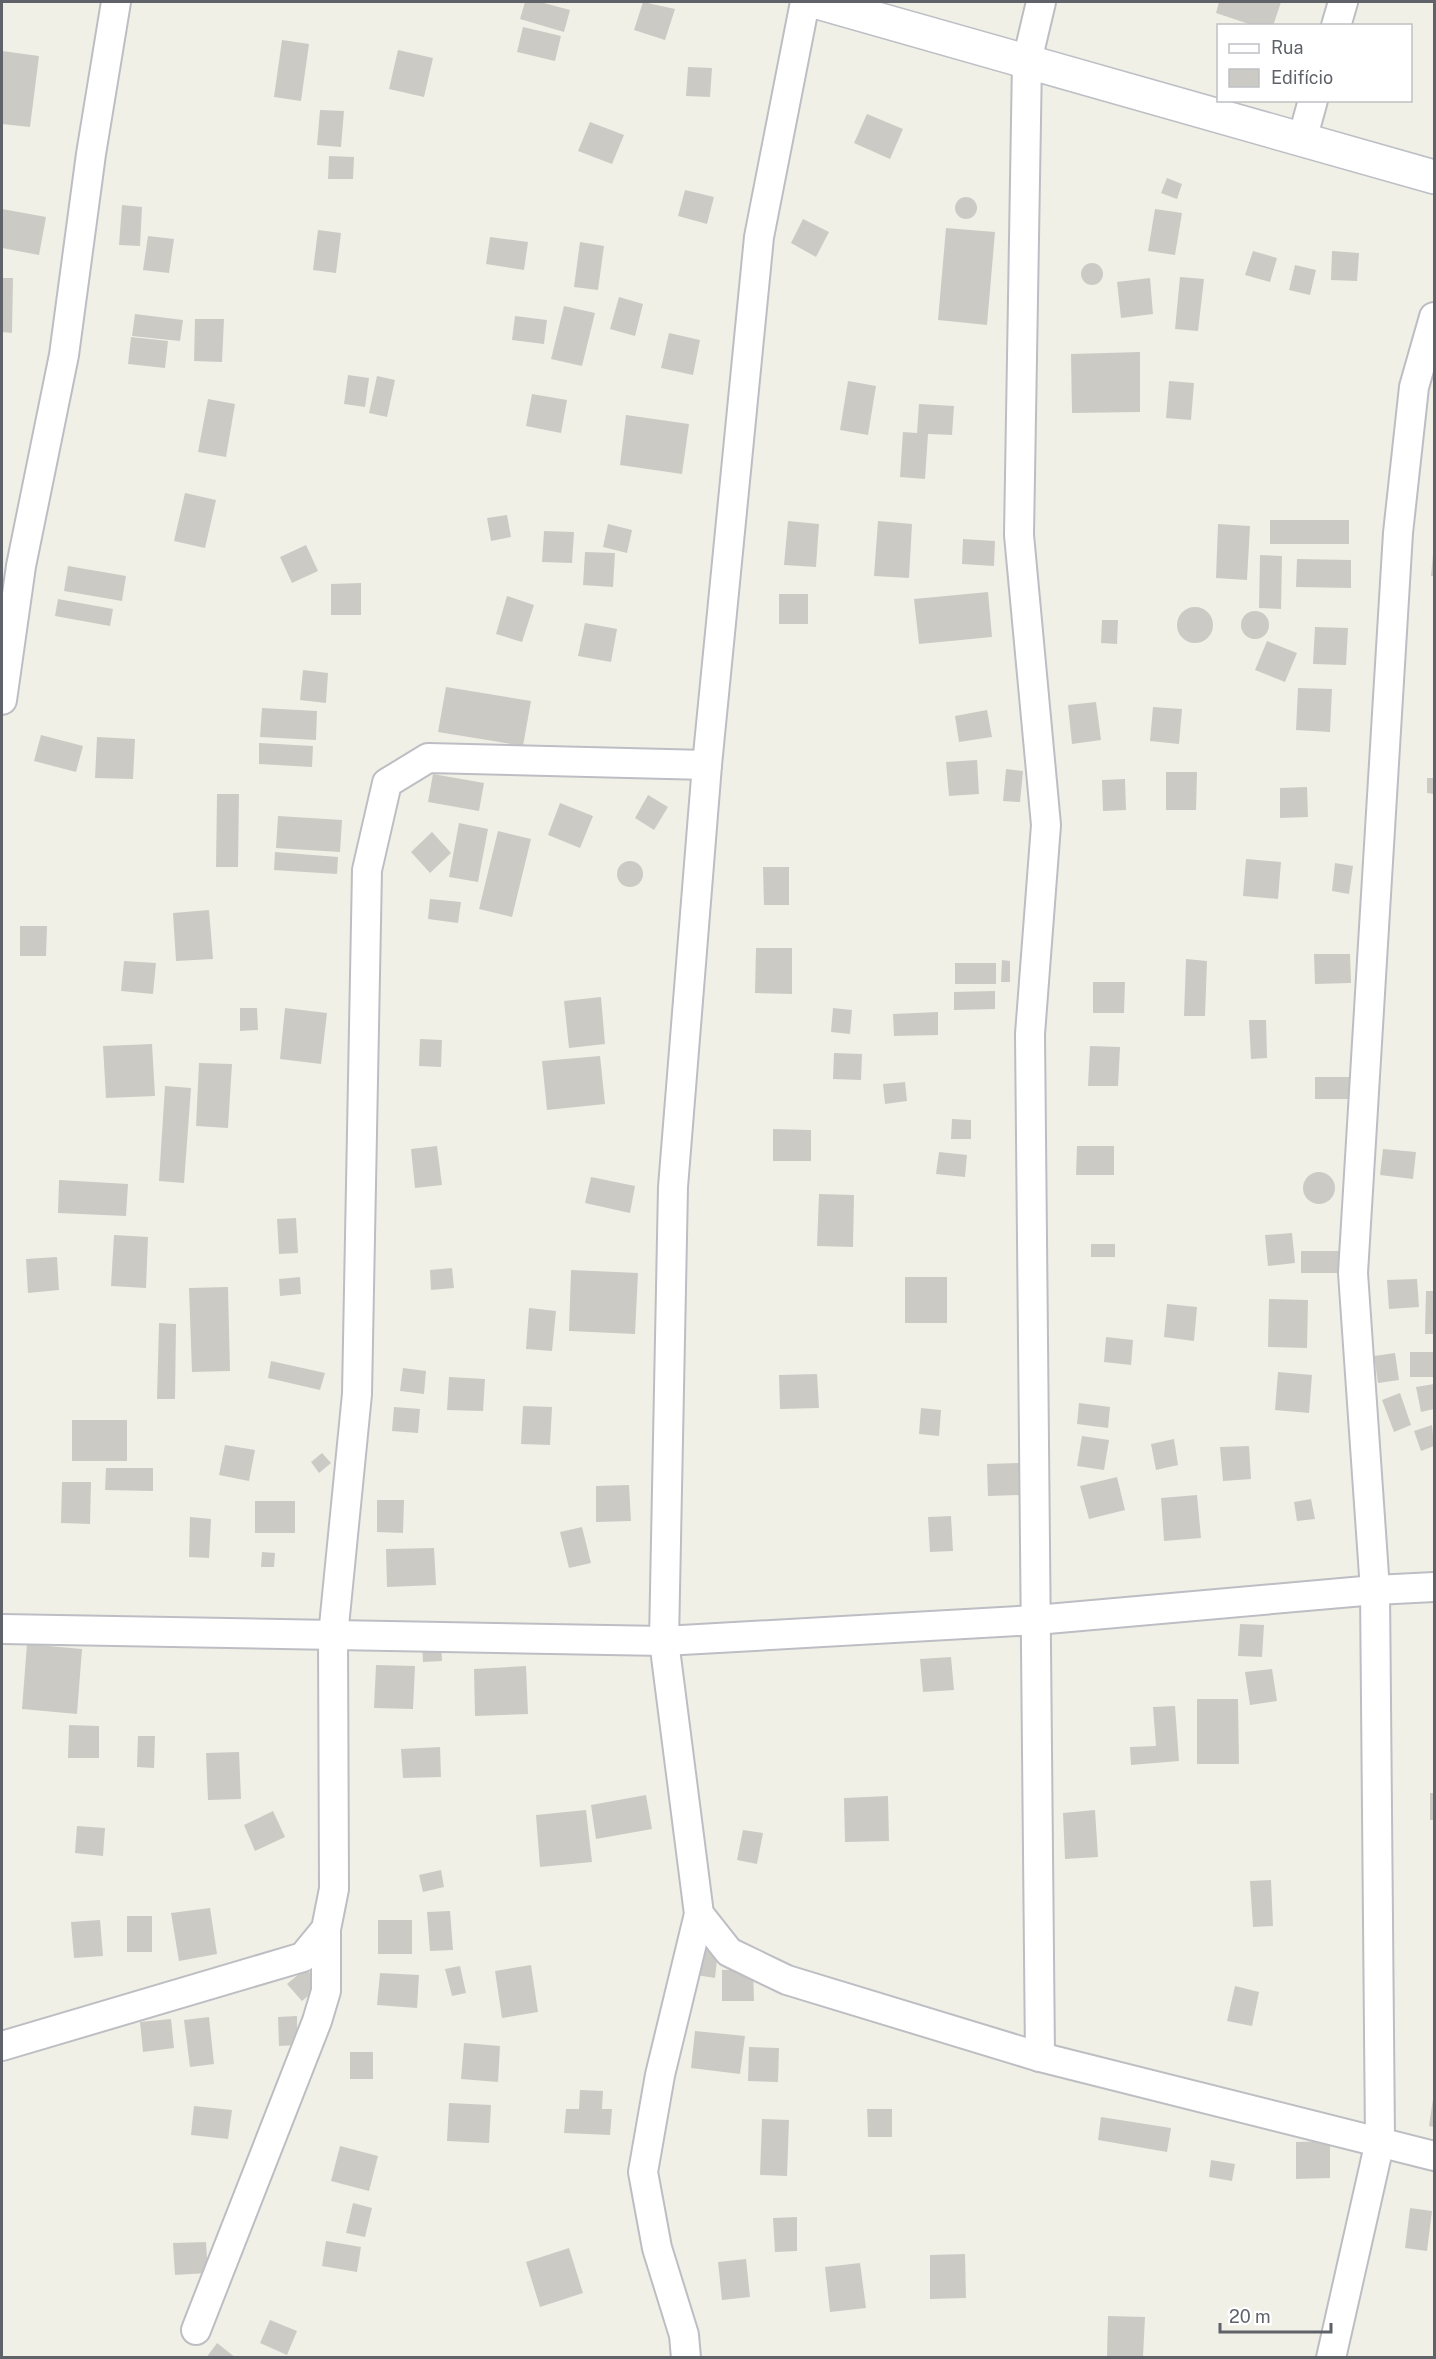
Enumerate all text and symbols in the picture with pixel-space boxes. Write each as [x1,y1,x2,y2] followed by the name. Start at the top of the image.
[1217,24,1412,102] legend
[1271,37,1303,58] text: Rua
[1271,67,1333,88] text: Edifício
[1220,2296,1331,2334] scale bar
[1229,2306,1271,2327] text: 20 m

